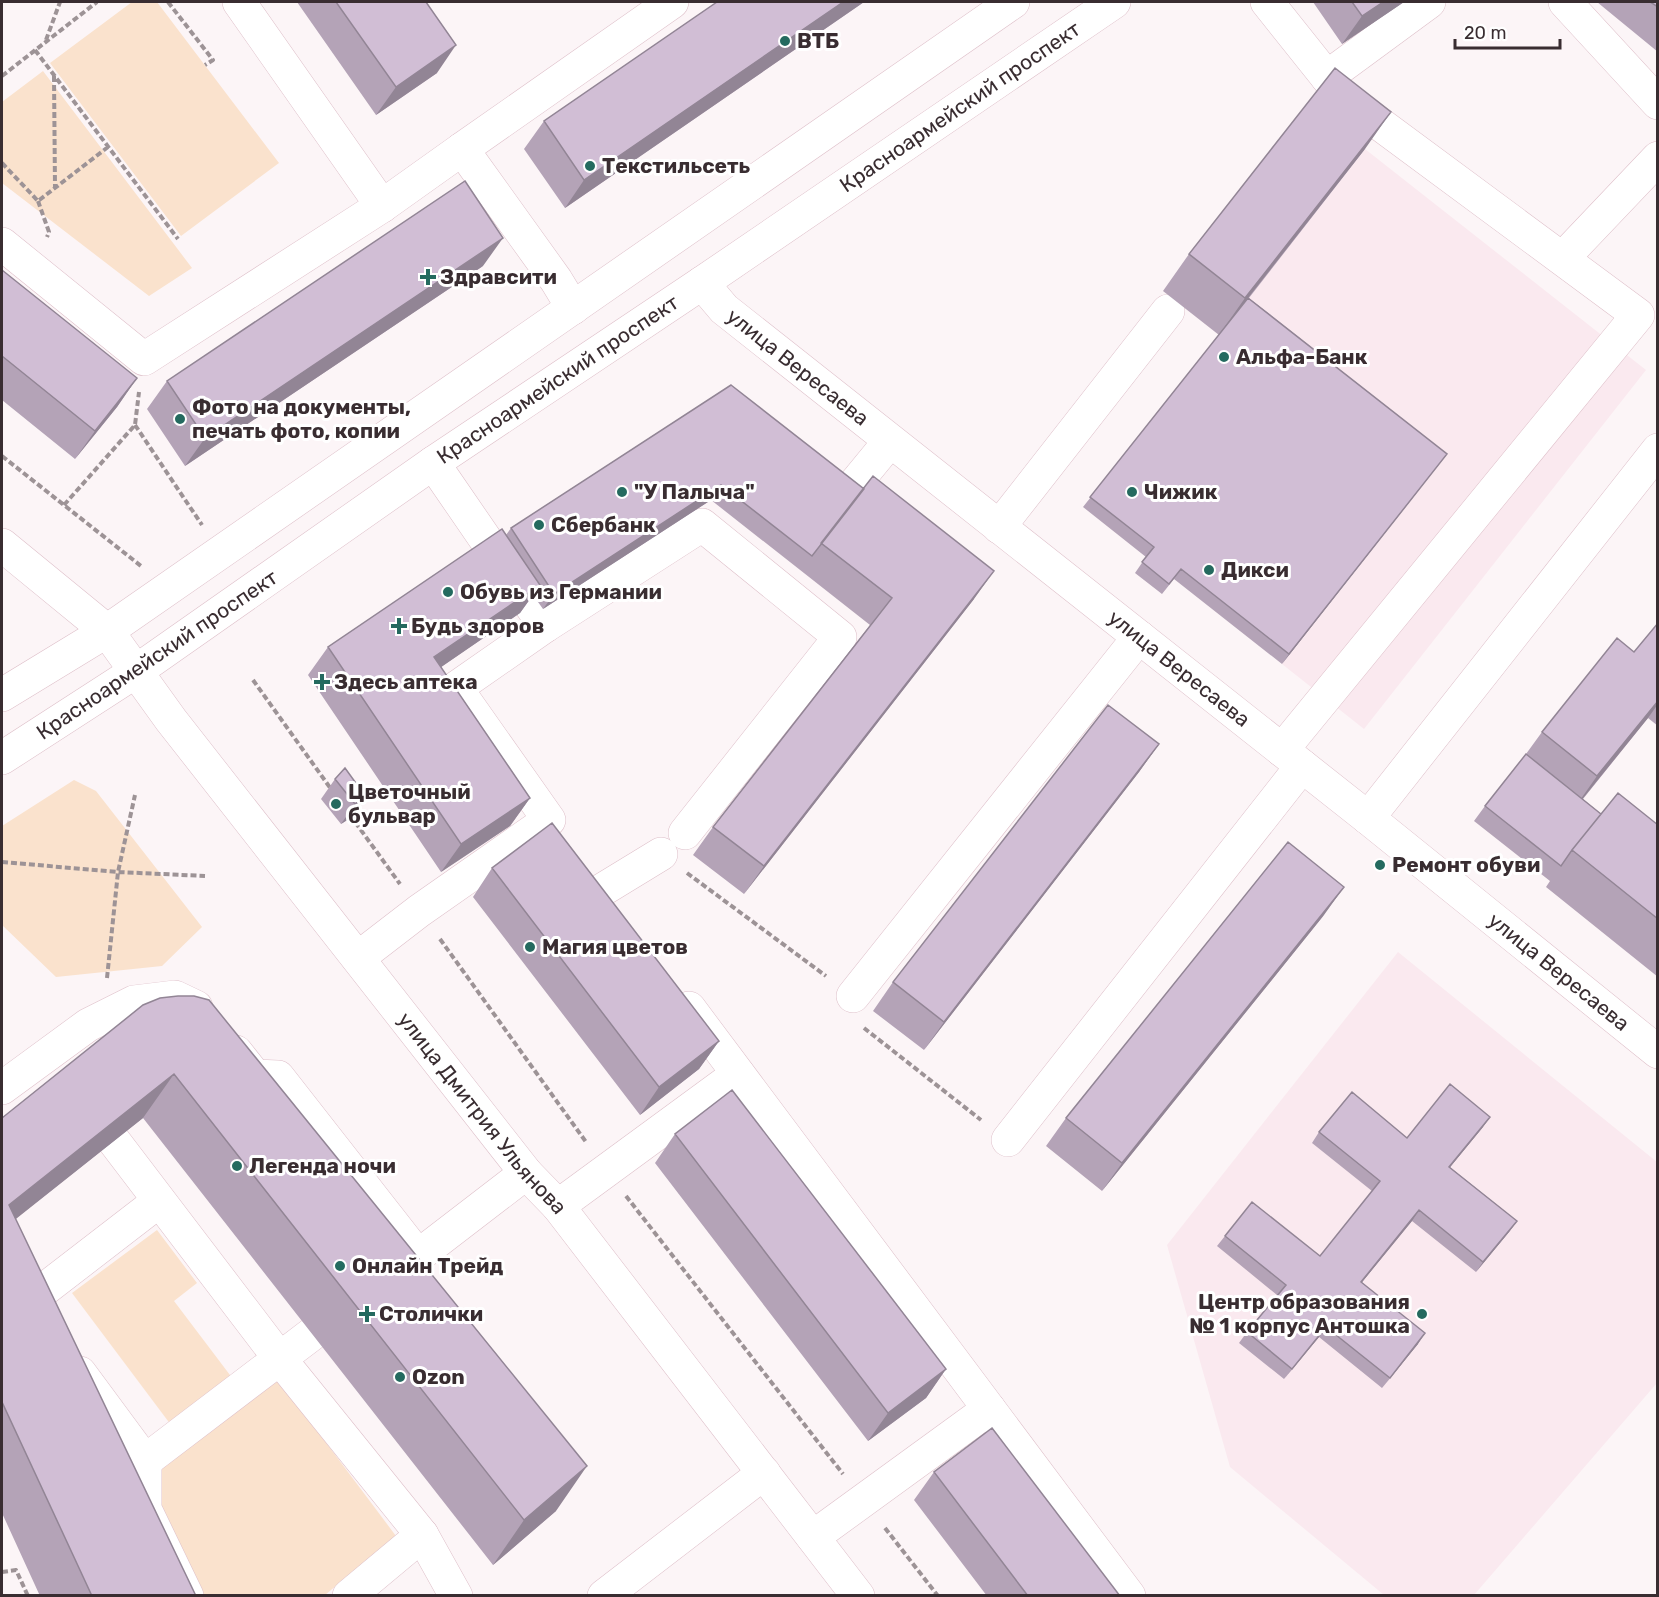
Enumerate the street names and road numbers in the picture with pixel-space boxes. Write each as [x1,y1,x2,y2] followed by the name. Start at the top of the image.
[835,16,1085,197] street label: Красноармейский проспект
[432,289,683,469] street label: Красноармейский проспект
[722,303,874,431] street label: улица Вересаева
[31,564,282,745] street label: Красноармейский проспект
[1103,604,1255,732] street label: улица Вересаева
[1483,907,1635,1036] street label: улица Вересаева
[393,1007,572,1219] street label: улица Дмитрия Ульянова

